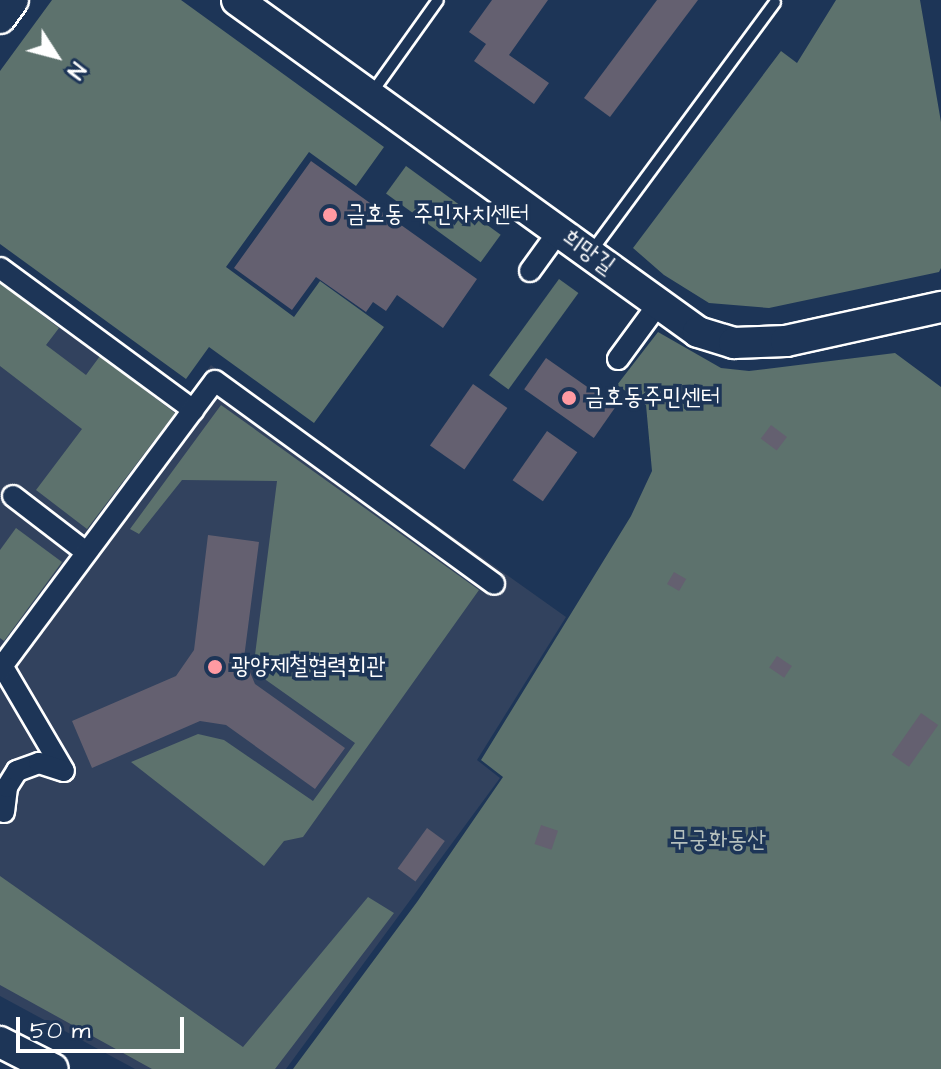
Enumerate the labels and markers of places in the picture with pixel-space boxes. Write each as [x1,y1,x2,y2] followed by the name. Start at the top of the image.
[346,201,529,229] place label: 금호동 주민자치센터
[321,206,339,224] marker: 금호동 주민자치센터
[585,384,720,412] place label: 금호동주민센터
[560,389,578,407] marker: 금호동주민센터
[231,653,386,681] place label: 광양제철협력회관
[206,658,224,676] marker: 광양제철협력회관

